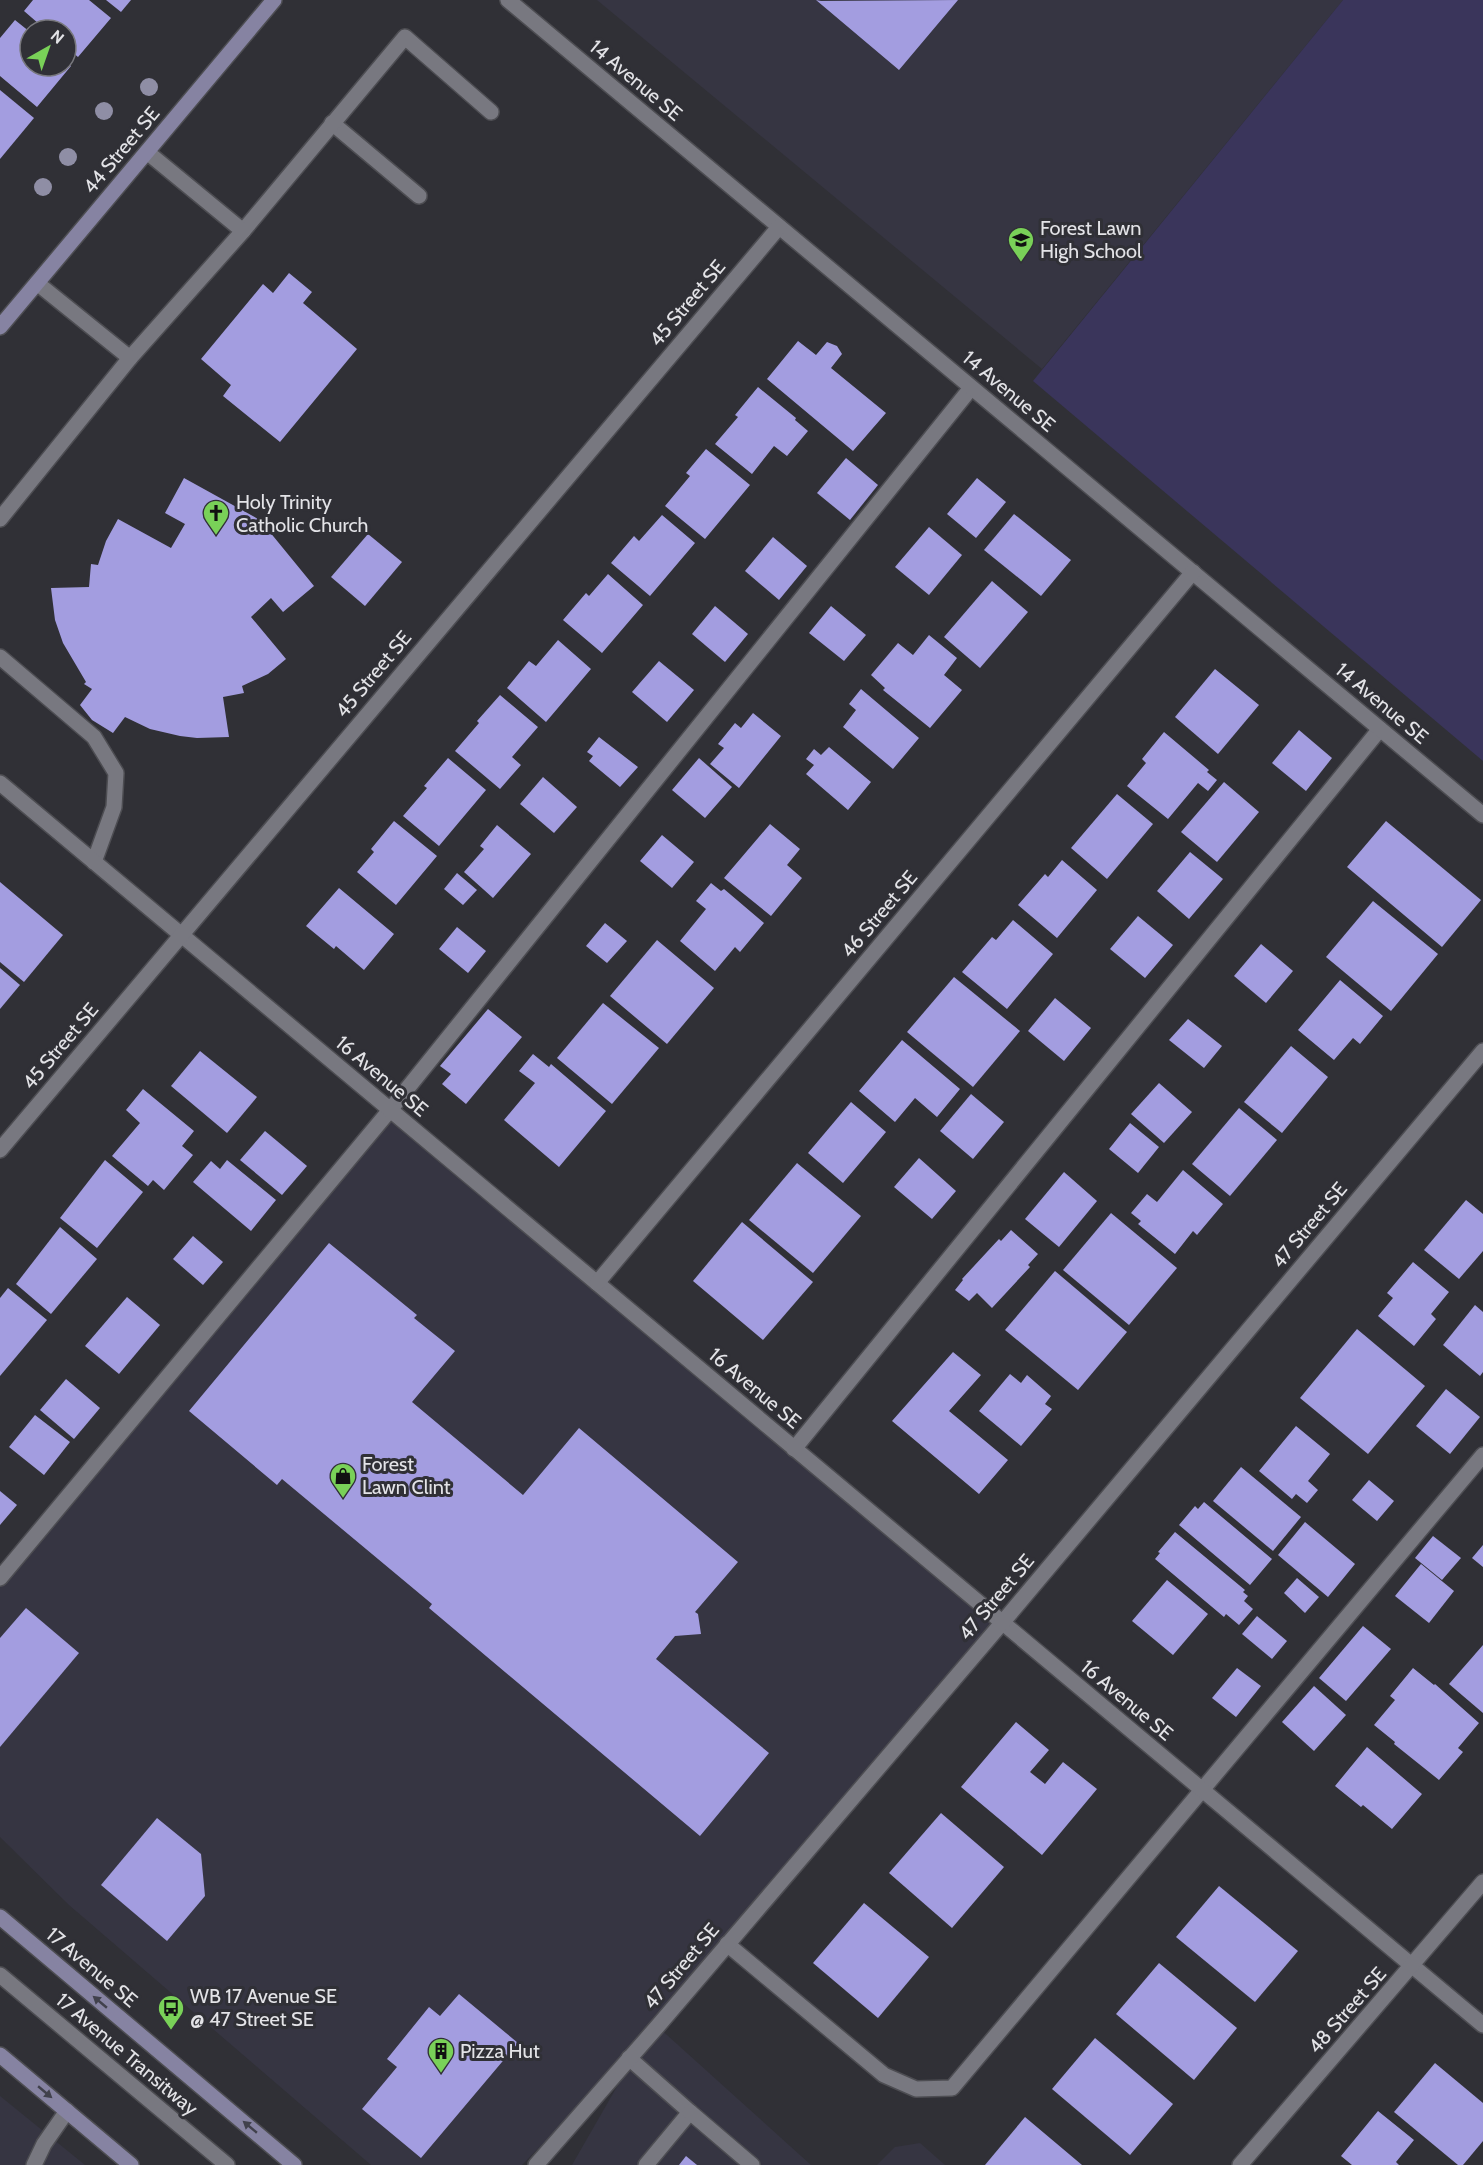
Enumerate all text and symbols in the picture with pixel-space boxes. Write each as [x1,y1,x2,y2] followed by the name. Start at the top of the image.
[18,18,78,78] north arrow
[47,26,68,48] text: N
[585,34,687,126] street label: 14 Avenue SE
[78,102,164,198] street label: 44 Street SE
[1040,216,1142,263] place label: Forest Lawn High School
[1006,225,1036,263] school or university icon: Forest Lawn High School
[644,255,730,351] street label: 45 Street SE
[958,345,1060,437] street label: 14 Avenue SE
[236,490,368,537] place label: Holy Trinity Catholic Church
[201,498,231,536] church icon: Holy Trinity Catholic Church
[330,626,416,722] street label: 45 Street SE
[1331,657,1433,749] street label: 14 Avenue SE
[836,866,922,962] street label: 46 Street SE
[17,998,103,1094] street label: 45 Street SE
[331,1030,433,1122] street label: 16 Avenue SE
[1266,1177,1352,1273] street label: 47 Street SE
[704,1342,806,1434] street label: 16 Avenue SE
[362,1452,451,1499] place label: Forest Lawn Clint
[328,1461,358,1499] shop icon: Forest Lawn Clint
[953,1549,1039,1645] street label: 47 Street SE
[1076,1654,1178,1746] street label: 16 Avenue SE
[638,1918,724,2014] street label: 47 Street SE
[41,1922,143,2012] street label: 17 Avenue SE
[1303,1962,1391,2058] street label: 48 Street SE
[190,1984,337,2031] place label: WB 17 Avenue SE @ 47 Street SE
[51,1988,203,2120] street label: 17 Avenue Transitway
[156,1993,186,2031] bus stop icon: WB 17 Avenue SE @ 47 Street SE
[93,1996,108,2009] one-way arrow
[426,2036,456,2074] building icon: Pizza Hut
[460,2039,540,2063] place label: Pizza Hut
[37,2086,53,2099] one-way arrow
[242,2121,258,2134] one-way arrow

